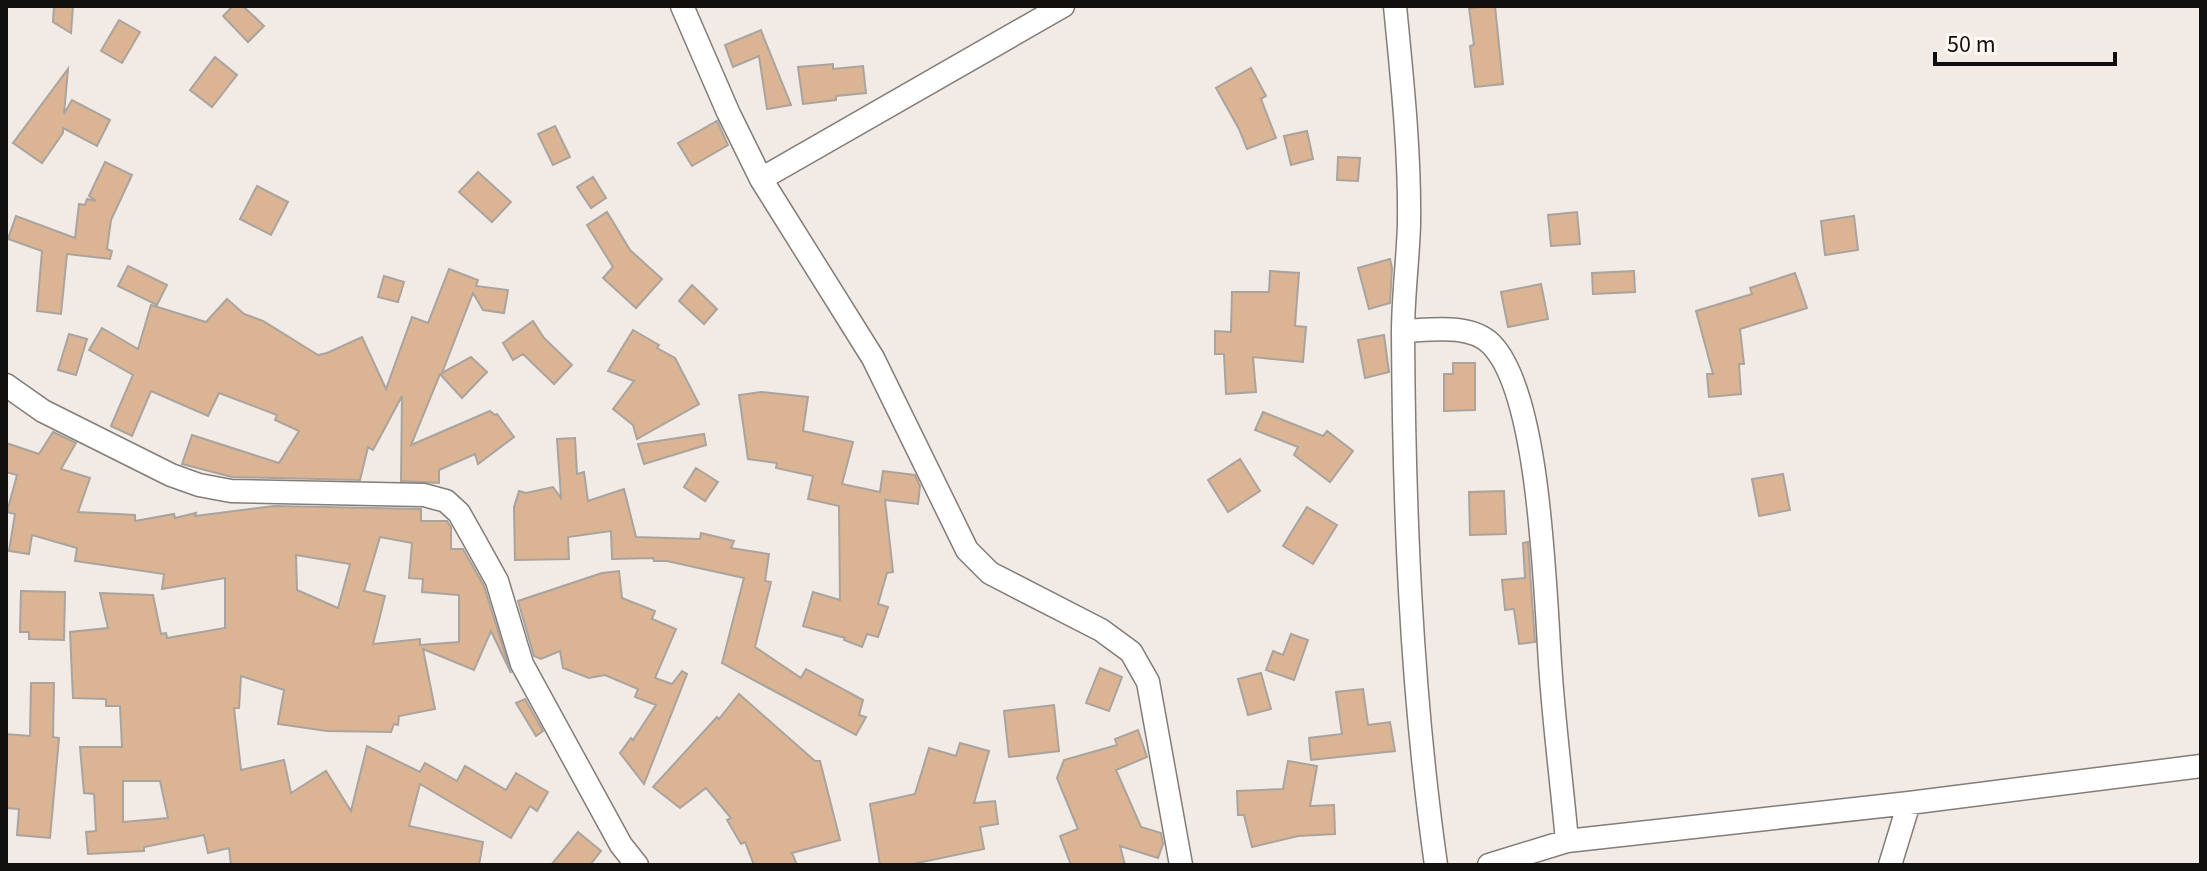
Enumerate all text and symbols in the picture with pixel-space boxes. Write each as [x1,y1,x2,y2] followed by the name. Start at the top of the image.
[1935,16,2115,66] scale bar
[1947,27,1996,62] text: 50 m

